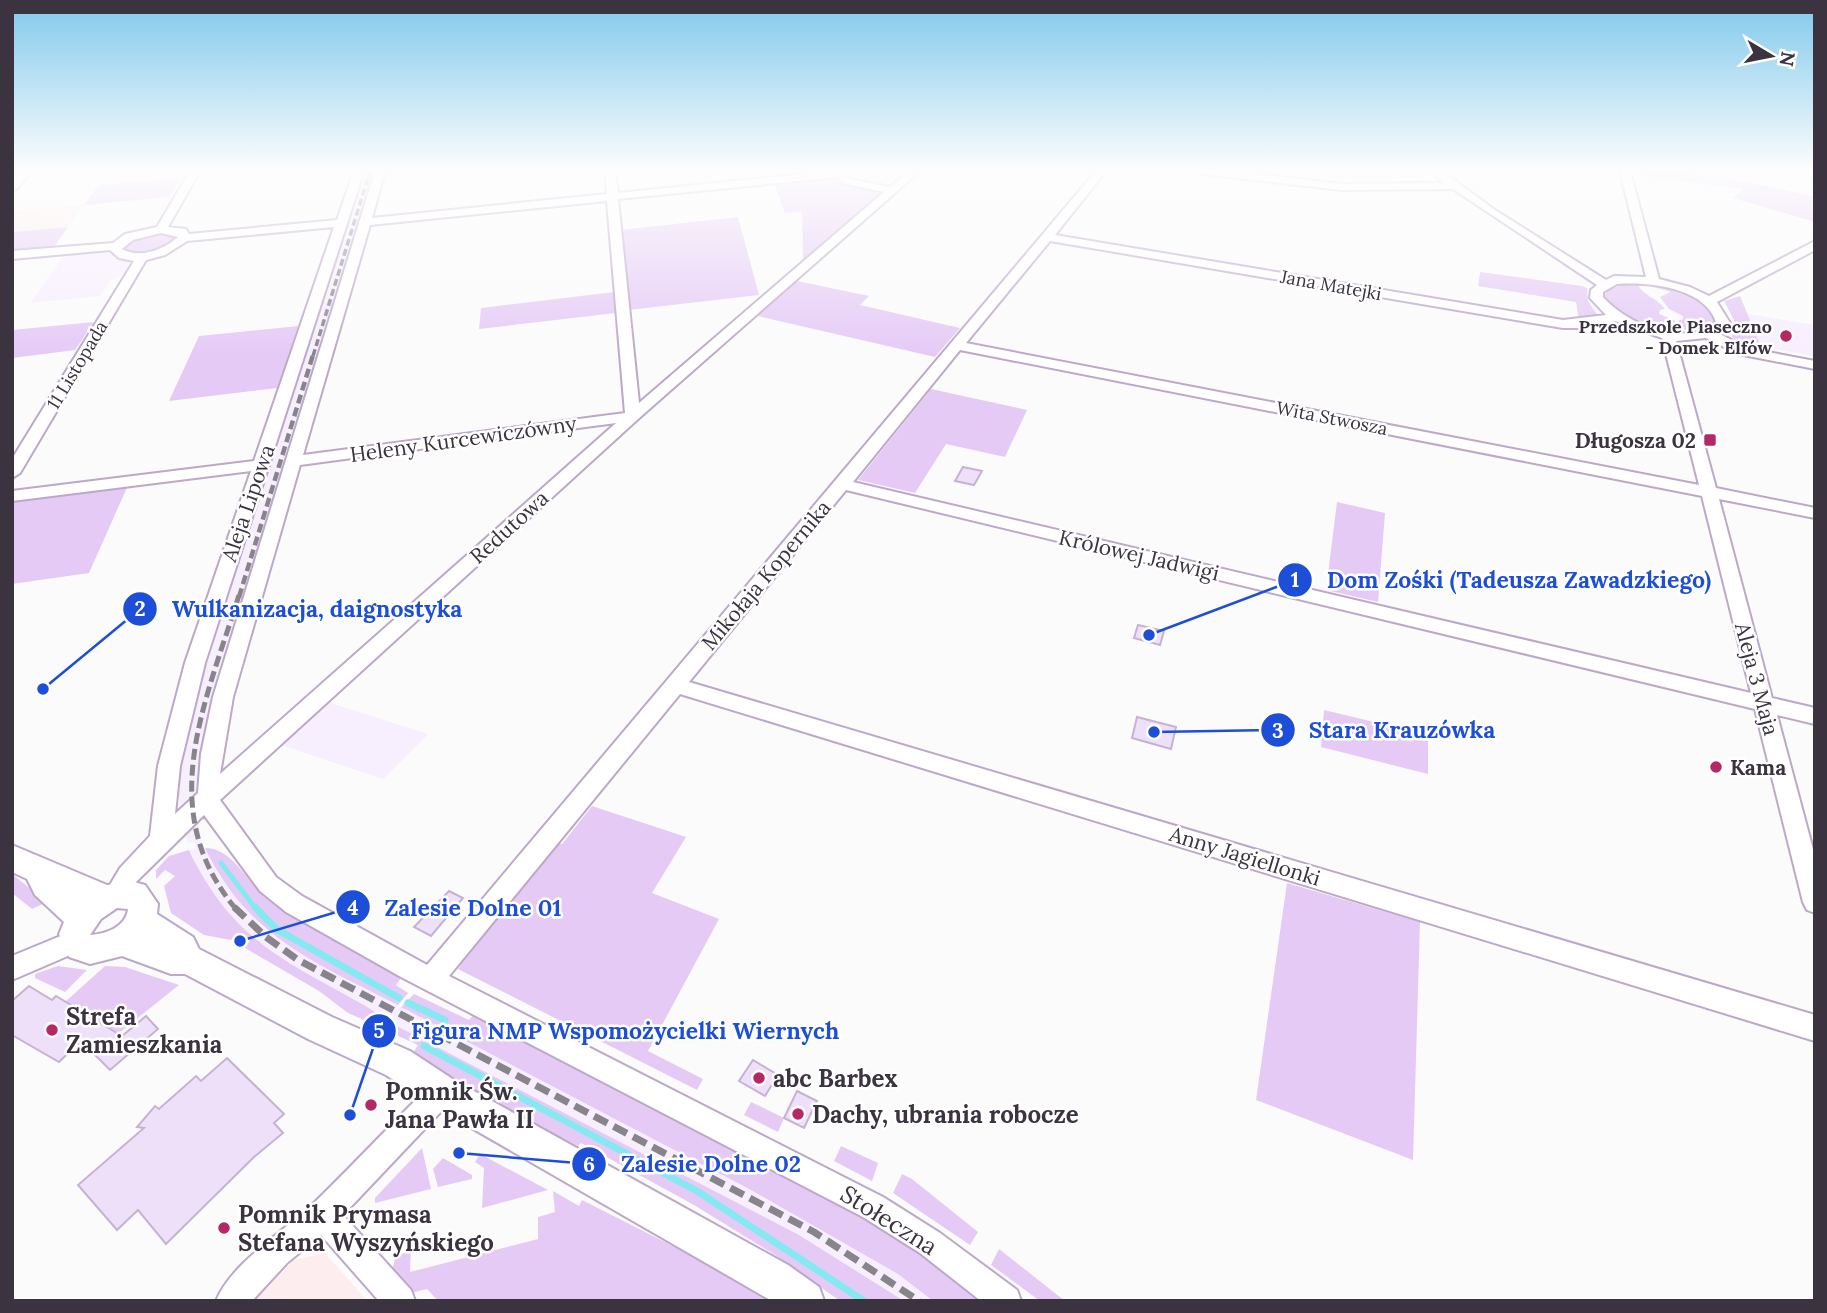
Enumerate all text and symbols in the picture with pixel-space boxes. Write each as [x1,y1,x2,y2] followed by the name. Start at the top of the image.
[1736,21,1806,91] north arrow
[1775,50,1801,69] text: N
[1278,265,1383,305] street label: Jana Matejki
[1578,315,1772,359] place label: Przedszkole Piaseczno - Domek Elfów
[42,317,112,413] street label: 11 Listopada
[1778,328,1794,344] marker: Przedszkole Piaseczno - Domek Elfów
[1274,396,1390,440] street label: Wita Stwosza
[348,410,578,468] street label: Heleny Kurcewiczówny
[1575,427,1696,454] place label: Długosza 02
[1702,432,1718,448] marker: Długosza 02
[215,441,281,566] street label: Aleja Lipowa
[464,484,554,570] street label: Redutowa
[695,494,837,656] street label: Mikołaja Kopernika
[1056,523,1222,587] street label: Królowej Jadwigi
[1277,558,1725,602] callout: Dom Zośki (Tadeusza Zawadzkiego)
[1327,565,1711,595] text: Dom Zośki (Tadeusza Zawadzkiego)
[1291,566,1299,593] text: 1
[123,587,477,631] callout: Wulkanizacja, daignostyka
[172,594,462,623] text: Wulkanizacja, daignostyka
[134,595,146,622] text: 2
[1729,619,1785,739] street label: Aleja 3 Maja
[1260,708,1510,752] callout: Stara Krauzówka
[1309,715,1495,744] text: Stara Krauzówka
[1272,717,1284,744] text: 3
[1730,754,1786,781] place label: Kama
[1708,759,1724,775] marker: Kama
[1165,820,1324,892] street label: Anny Jagiellonki
[336,885,576,929] callout: Zalesie Dolne 01
[384,893,562,922] text: Zalesie Dolne 01
[347,894,359,921] text: 4
[66,1001,223,1060] place label: Strefa Zamieszkania
[362,1009,853,1053] callout: Figura NMP Wspomożycielki Wiernych
[411,1016,839,1045] text: Figura NMP Wspomożycielki Wiernych
[373,1017,385,1044] text: 5
[44,1022,60,1038] marker: Strefa Zamieszkania
[773,1063,898,1094] place label: abc Barbex
[751,1070,767,1086] marker: abc Barbex
[385,1076,534,1135] place label: Pomnik Św. Jana Pawła II
[363,1097,379,1113] marker: Pomnik Św. Jana Pawła II
[812,1099,1079,1130] place label: Dachy, ubrania robocze
[790,1106,806,1122] marker: Dachy, ubrania robocze
[572,1142,815,1186] callout: Zalesie Dolne 02
[621,1149,801,1178] text: Zalesie Dolne 02
[583,1151,595,1178] text: 6
[835,1178,943,1262] street label: Stołeczna
[238,1199,494,1258] place label: Pomnik Prymasa Stefana Wyszyńskiego
[216,1220,232,1236] marker: Pomnik Prymasa Stefana Wyszyńskiego

